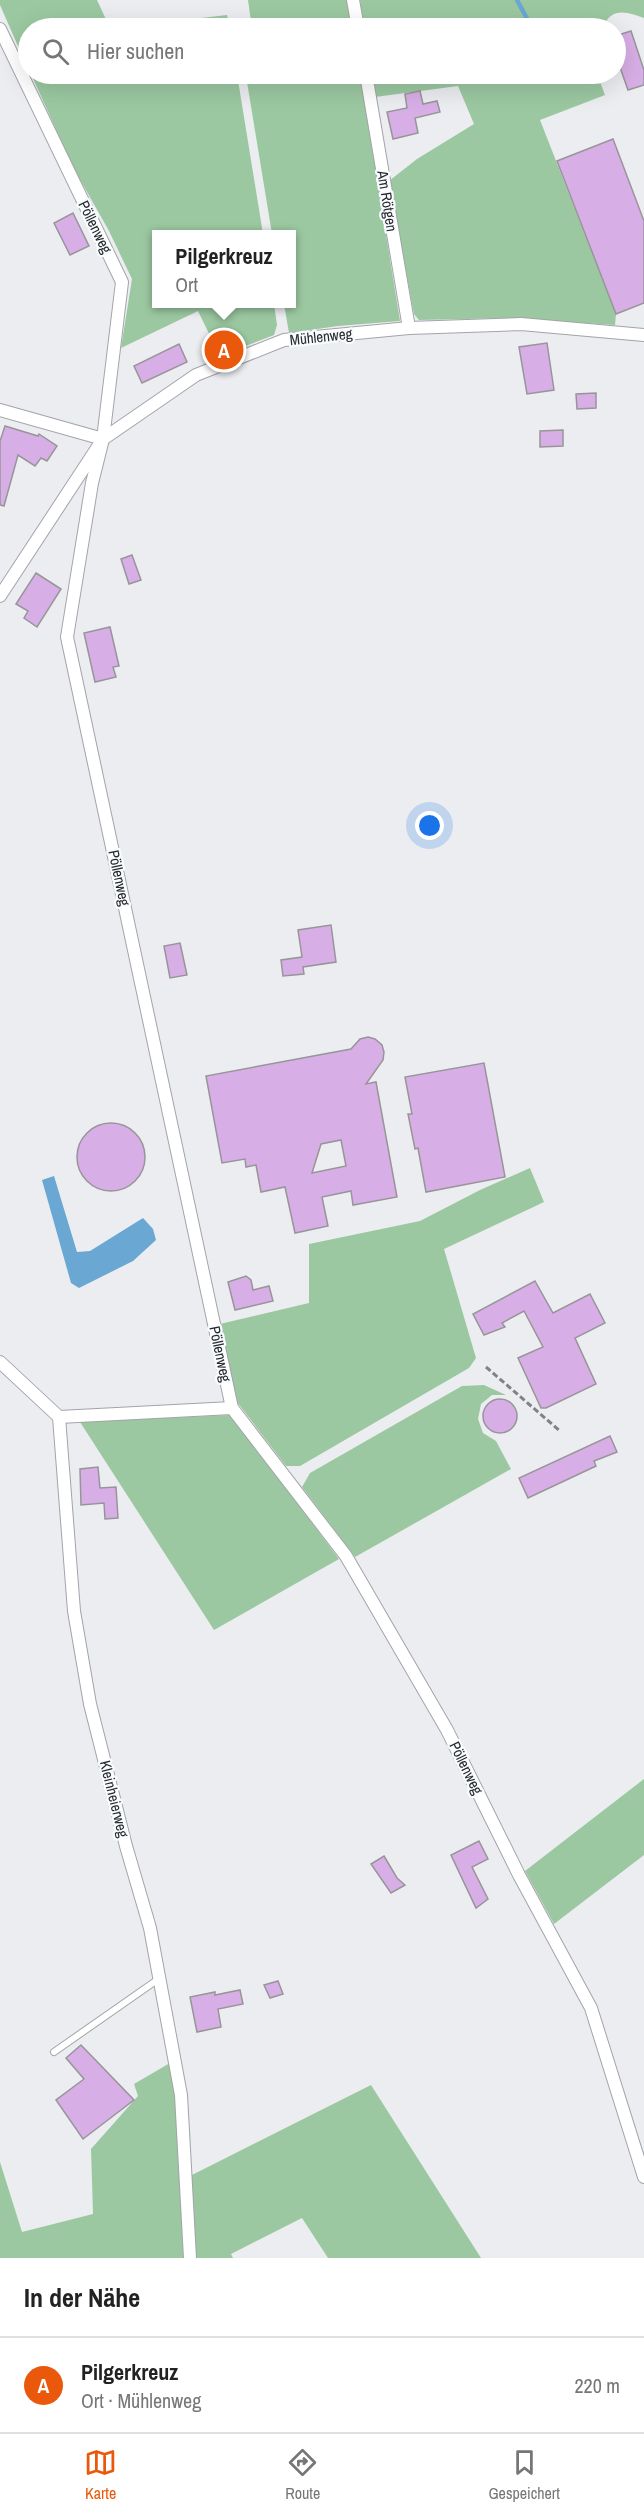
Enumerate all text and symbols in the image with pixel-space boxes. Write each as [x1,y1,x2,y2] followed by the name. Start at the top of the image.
[18,18,626,84] search box
[39,35,72,68] icon: search
[87,36,184,66] text: Hier suchen
[372,168,403,233] street label: Am Rötgen
[74,197,117,257] street label: Pöllenweg
[152,230,296,308] popup
[175,241,273,271] text: Pilgerkreuz
[175,271,198,298] text: Ort
[289,323,353,350] street label: Mühlenweg
[204,328,244,372] pin: A
[415,811,444,840] your location
[103,848,136,908] street label: Pöllenweg
[204,1324,237,1384] street label: Pöllenweg
[445,1738,488,1798] street label: Pöllenweg
[95,1758,134,1840] street label: Kleinheierweg
[24,2280,140,2315] text: In der Nähe
[81,2357,178,2387] text: Pilgerkreuz
[38,2372,49,2399] text: A
[574,2372,620,2399] text: 220 m
[81,2387,201,2414] text: Ort · Mühlenweg
[84,2446,117,2504] tab: Karte
[285,2446,320,2504] tab: Route
[488,2446,560,2504] tab: Gespeichert

